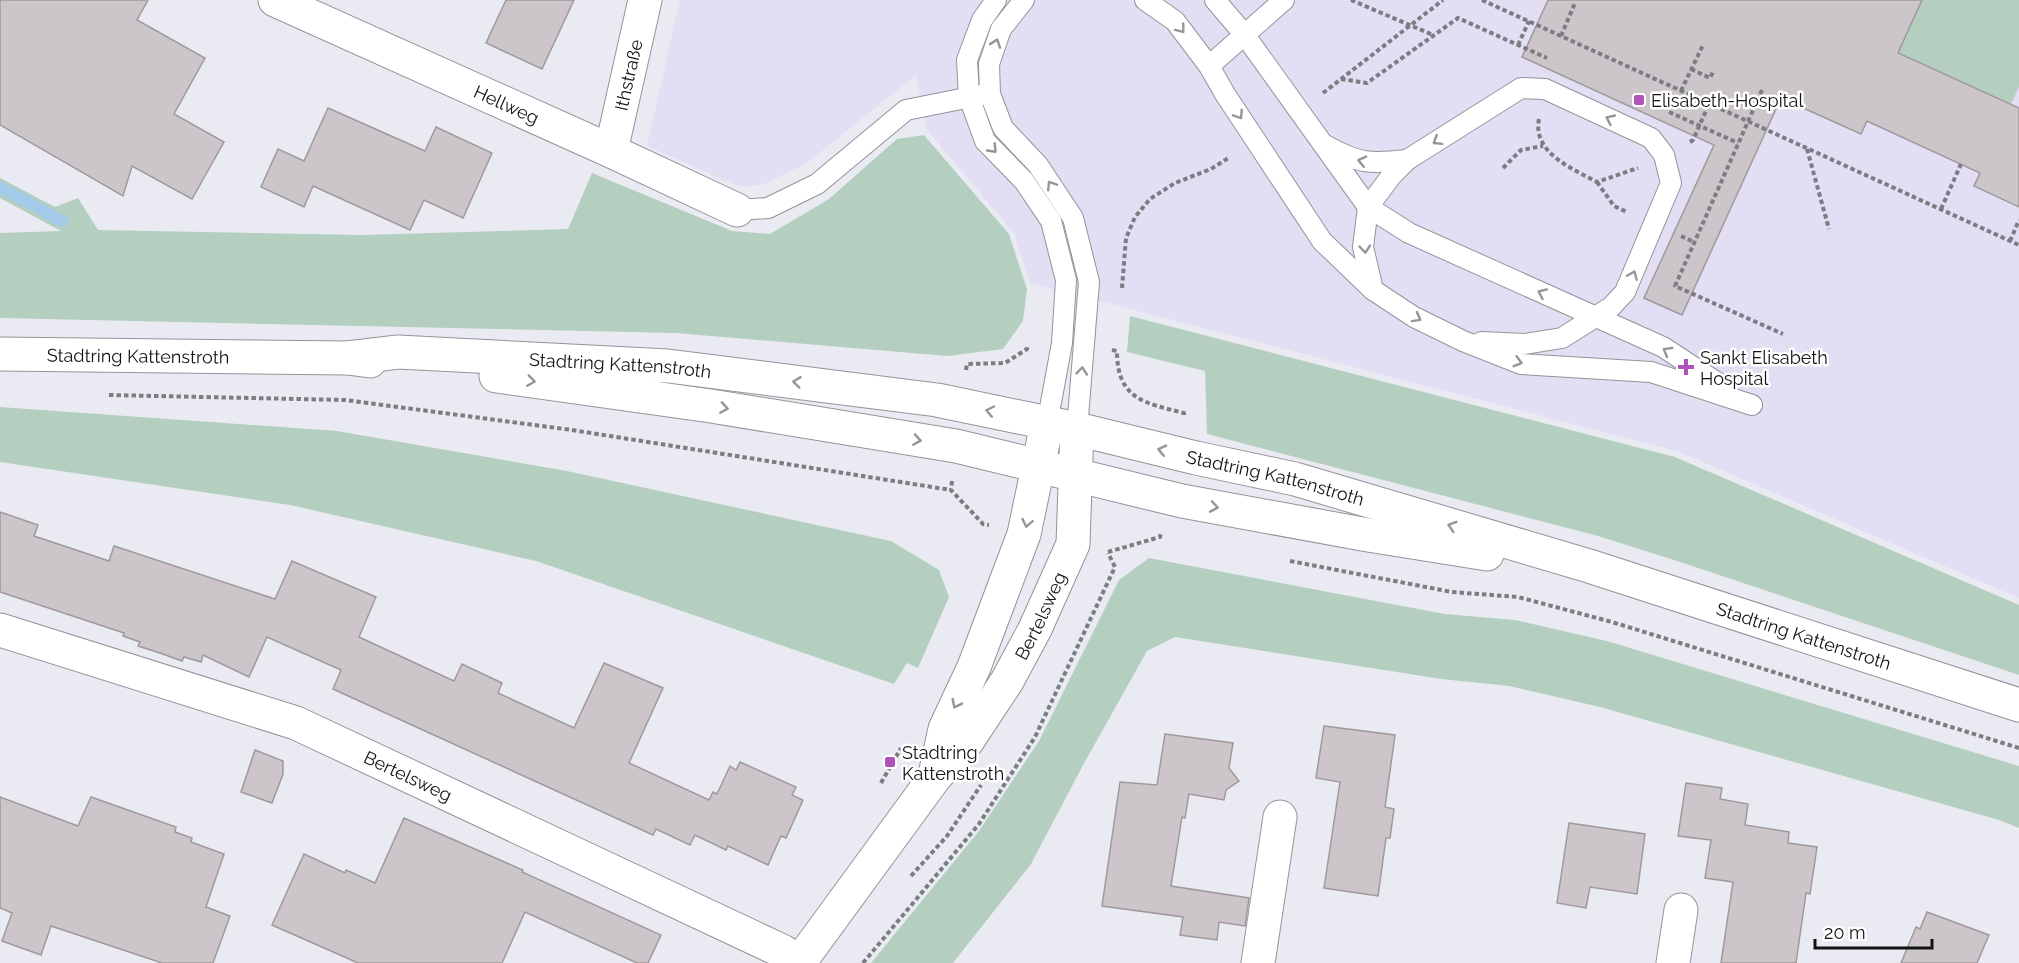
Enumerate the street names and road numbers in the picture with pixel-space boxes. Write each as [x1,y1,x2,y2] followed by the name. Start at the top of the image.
[610,37,646,112] street label: Ithstraße
[471,80,543,128] street label: Hellweg
[47,344,229,367] street label: Stadtring Kattenstroth
[529,348,713,382] street label: Stadtring Kattenstroth
[1184,446,1367,509] street label: Stadtring Kattenstroth
[1010,568,1070,663] street label: Bertelsweg
[1714,597,1894,674] street label: Stadtring Kattenstroth
[361,746,455,805] street label: Bertelsweg

